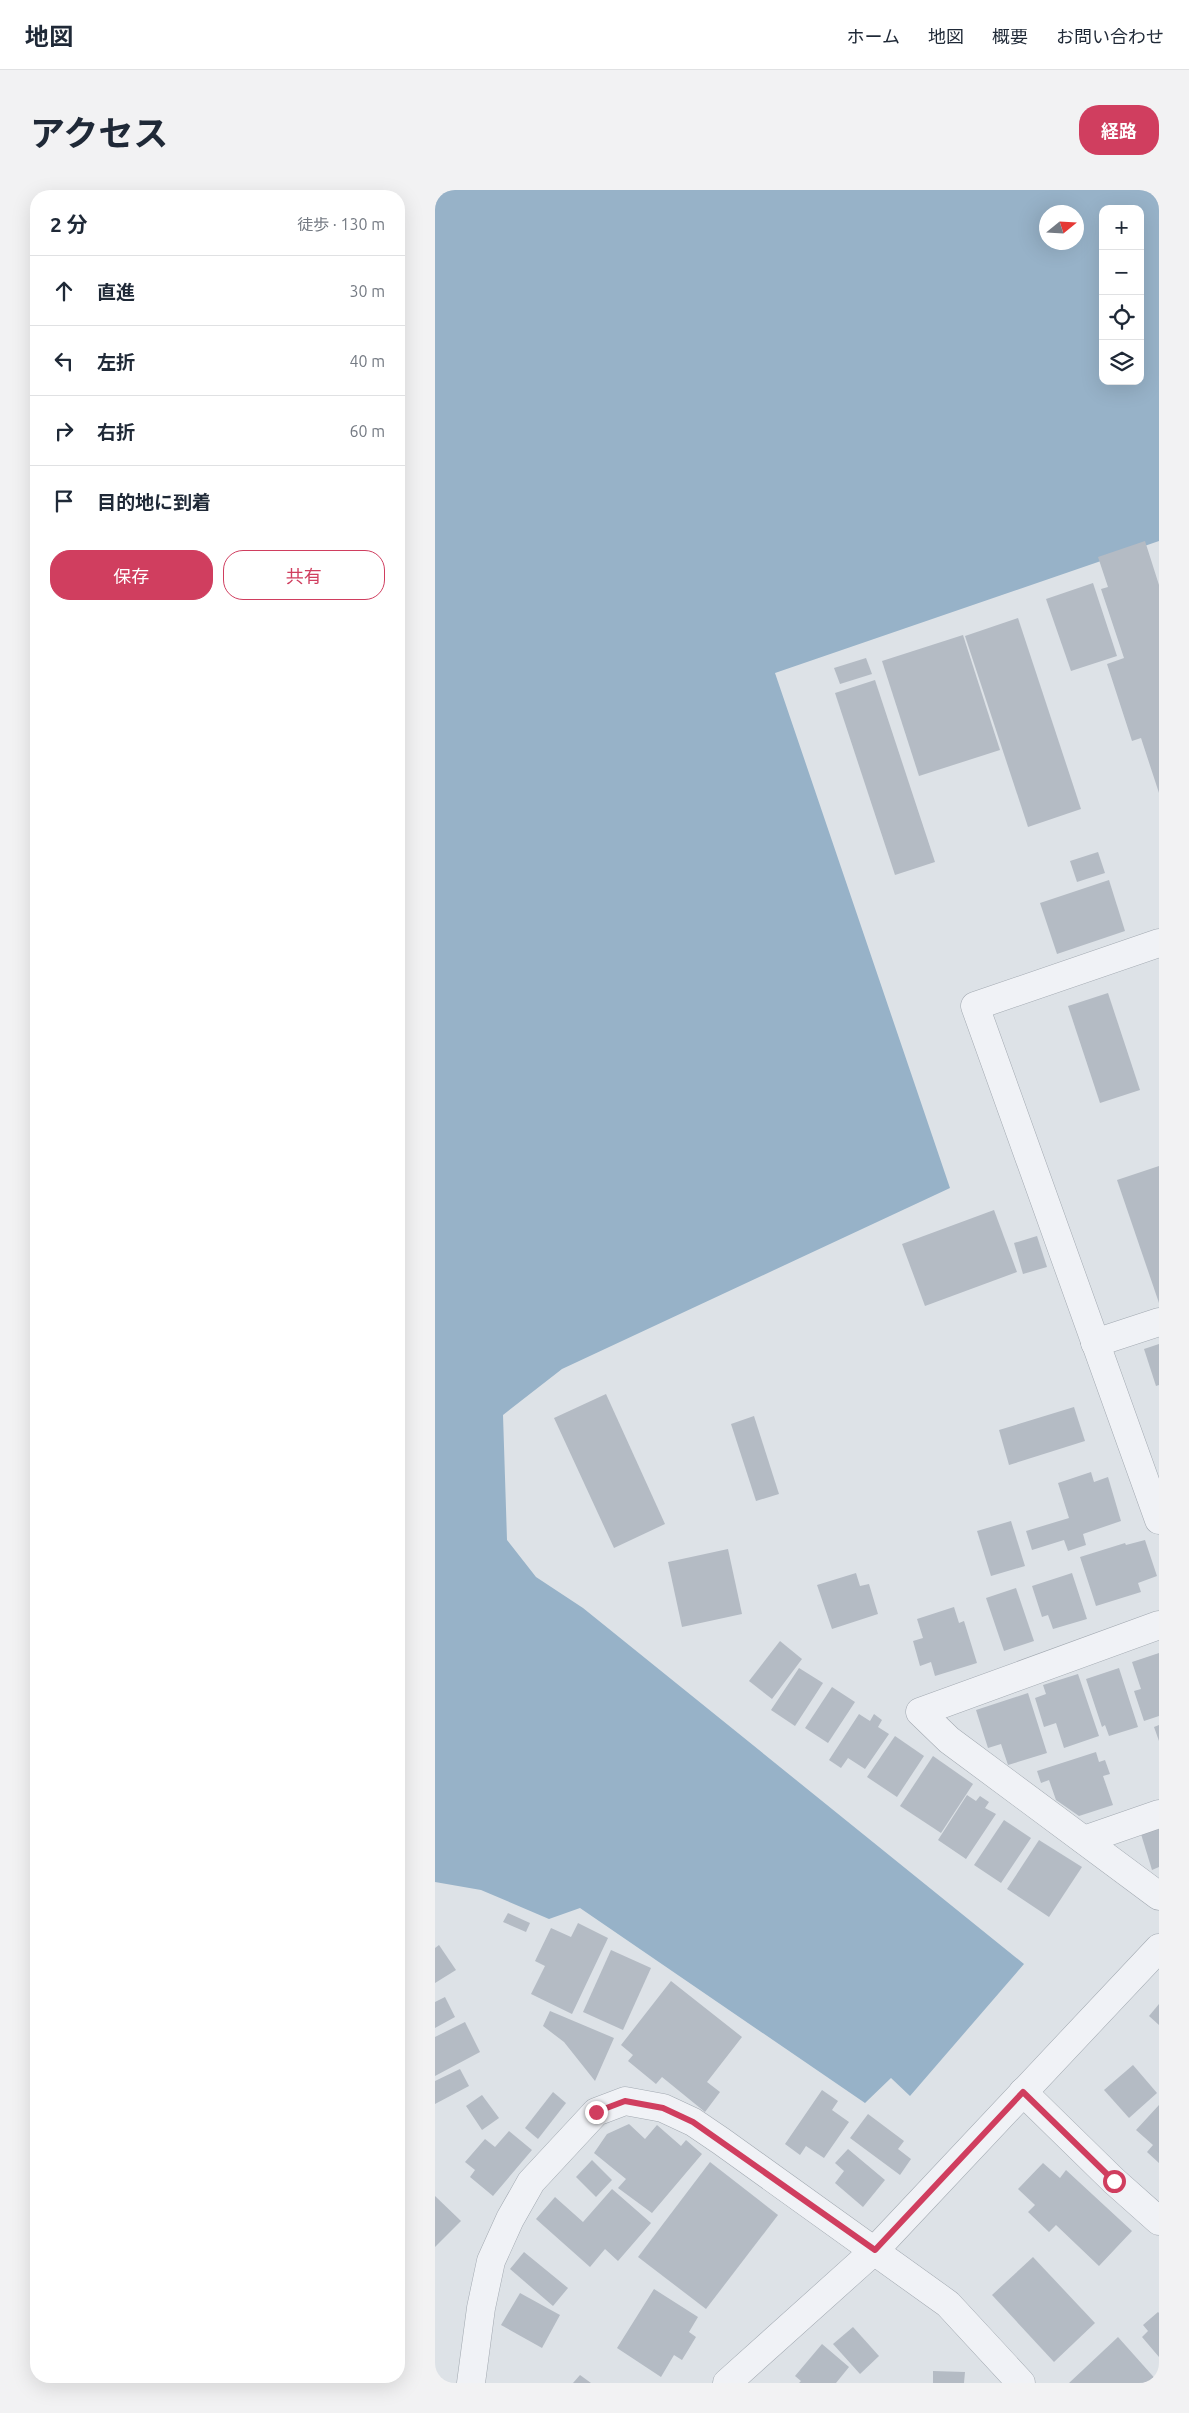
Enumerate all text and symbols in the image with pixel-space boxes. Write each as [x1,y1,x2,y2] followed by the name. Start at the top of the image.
[25,23,73,50] text: 地図
[847,26,900,46] text: ホーム
[928,26,964,46] text: 地図
[992,26,1028,46] text: 概要
[1056,26,1164,46] text: お問い合わせ
[1079,105,1159,155] button: 経路
[30,113,168,153] text: アクセス
[1039,205,1084,250] north arrow
[1099,205,1144,385] map controls
[1099,205,1144,250] button: +
[50,212,88,236] text: 2 分
[297,215,385,233] text: 徒歩 · 130 m
[1099,250,1144,295] button: −
[50,277,78,305] icon: ahead
[97,281,135,303] text: 直進
[349,282,385,300] text: 30 m
[1099,295,1144,340] button: locate
[1099,340,1144,385] button: layers
[50,347,78,375] icon: left
[97,351,135,373] text: 左折
[349,352,385,370] text: 40 m
[50,417,78,445] icon: right
[97,421,135,443] text: 右折
[349,422,385,440] text: 60 m
[50,487,78,515] icon: arrive
[97,491,211,513] text: 目的地に到着
[50,550,213,600] button: 保存
[223,550,385,600] button: 共有
[585,2101,608,2124] route end
[1103,2170,1126,2193] route start

